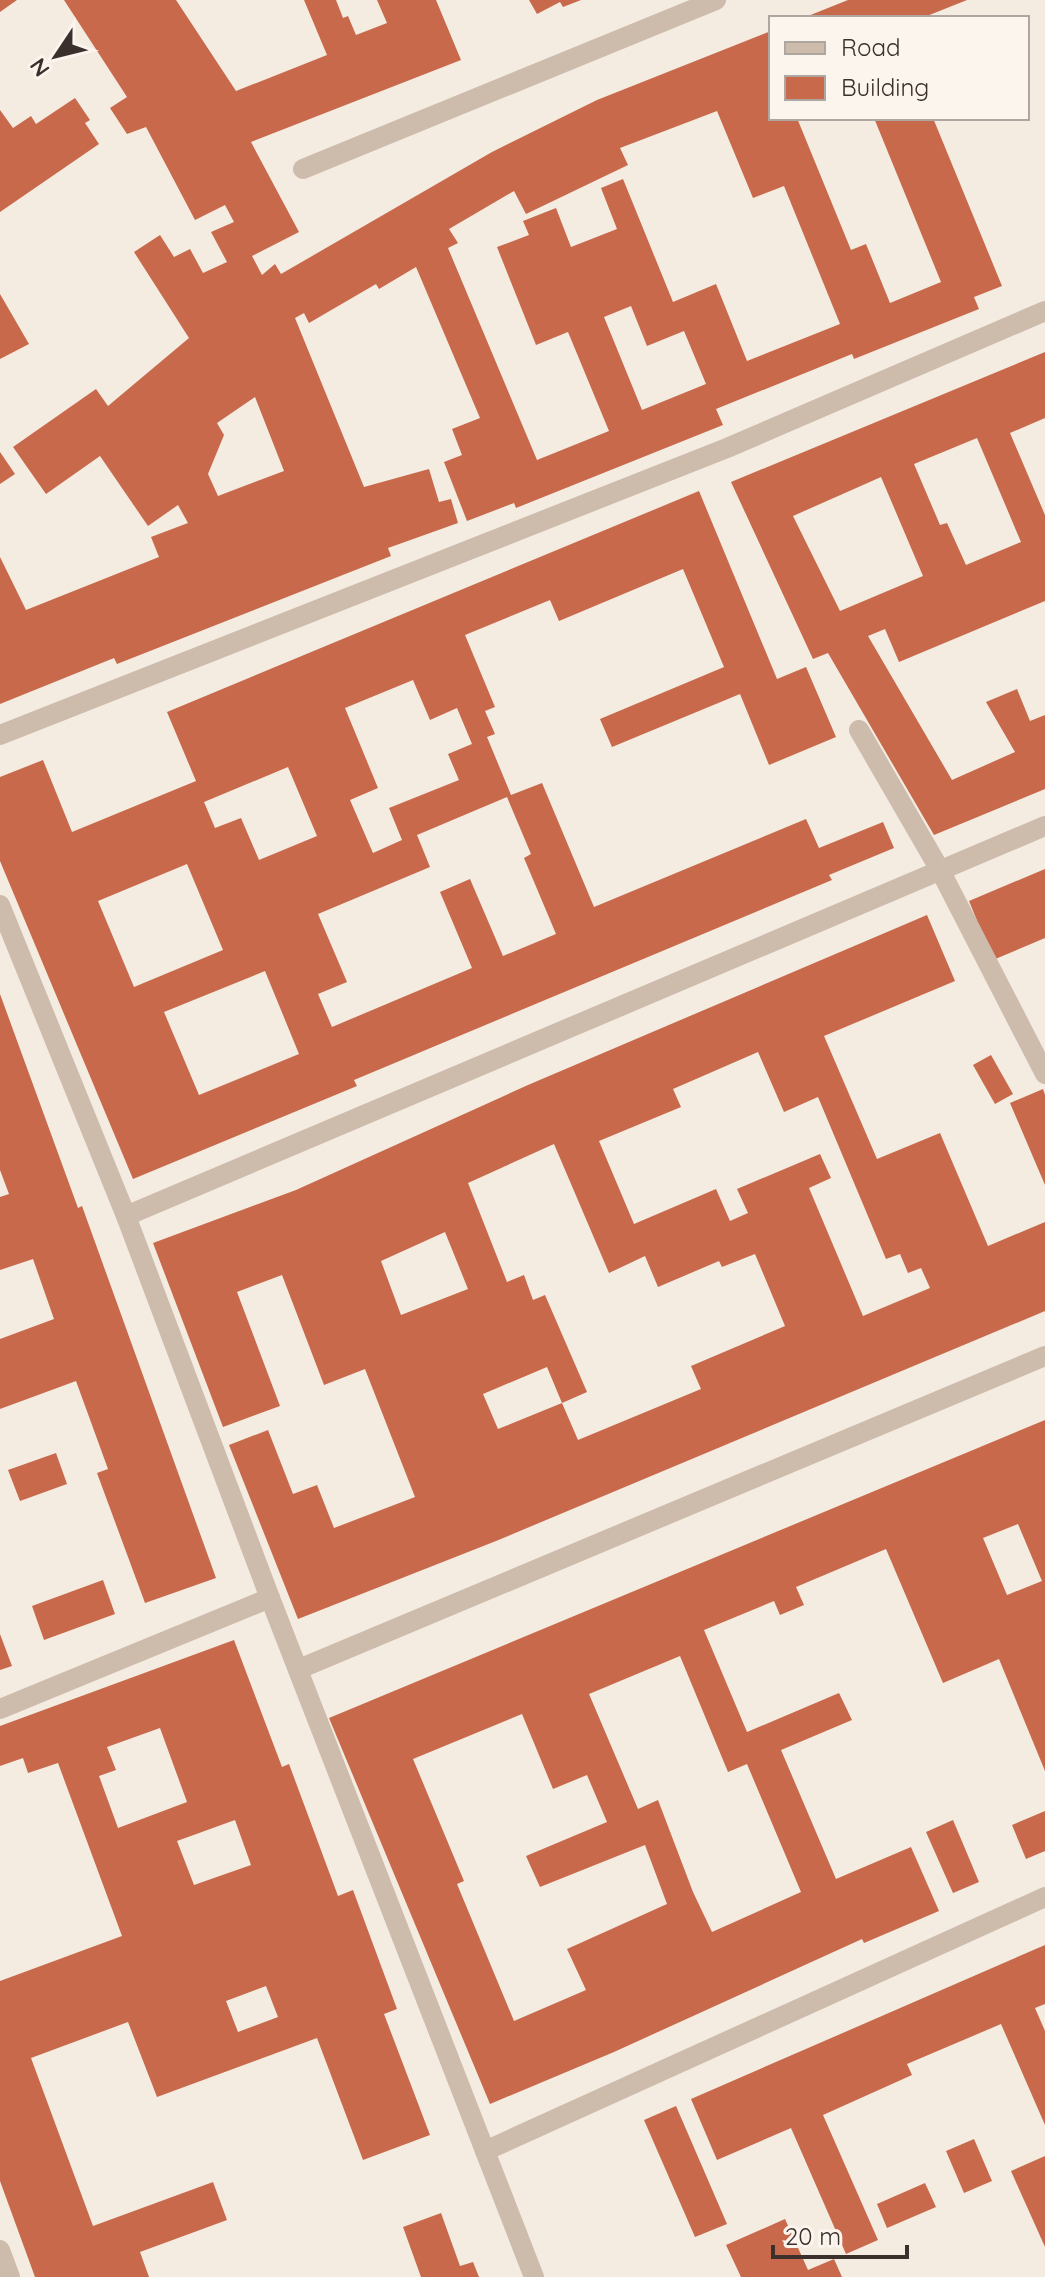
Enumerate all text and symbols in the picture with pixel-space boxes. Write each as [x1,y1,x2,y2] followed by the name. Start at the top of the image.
[16,16,96,96] north arrow
[769,16,1029,120] legend
[841,32,901,62] text: Road
[24,53,56,82] text: N
[841,72,929,102] text: Building
[773,2209,907,2259] scale bar
[785,2221,841,2251] text: 20 m

